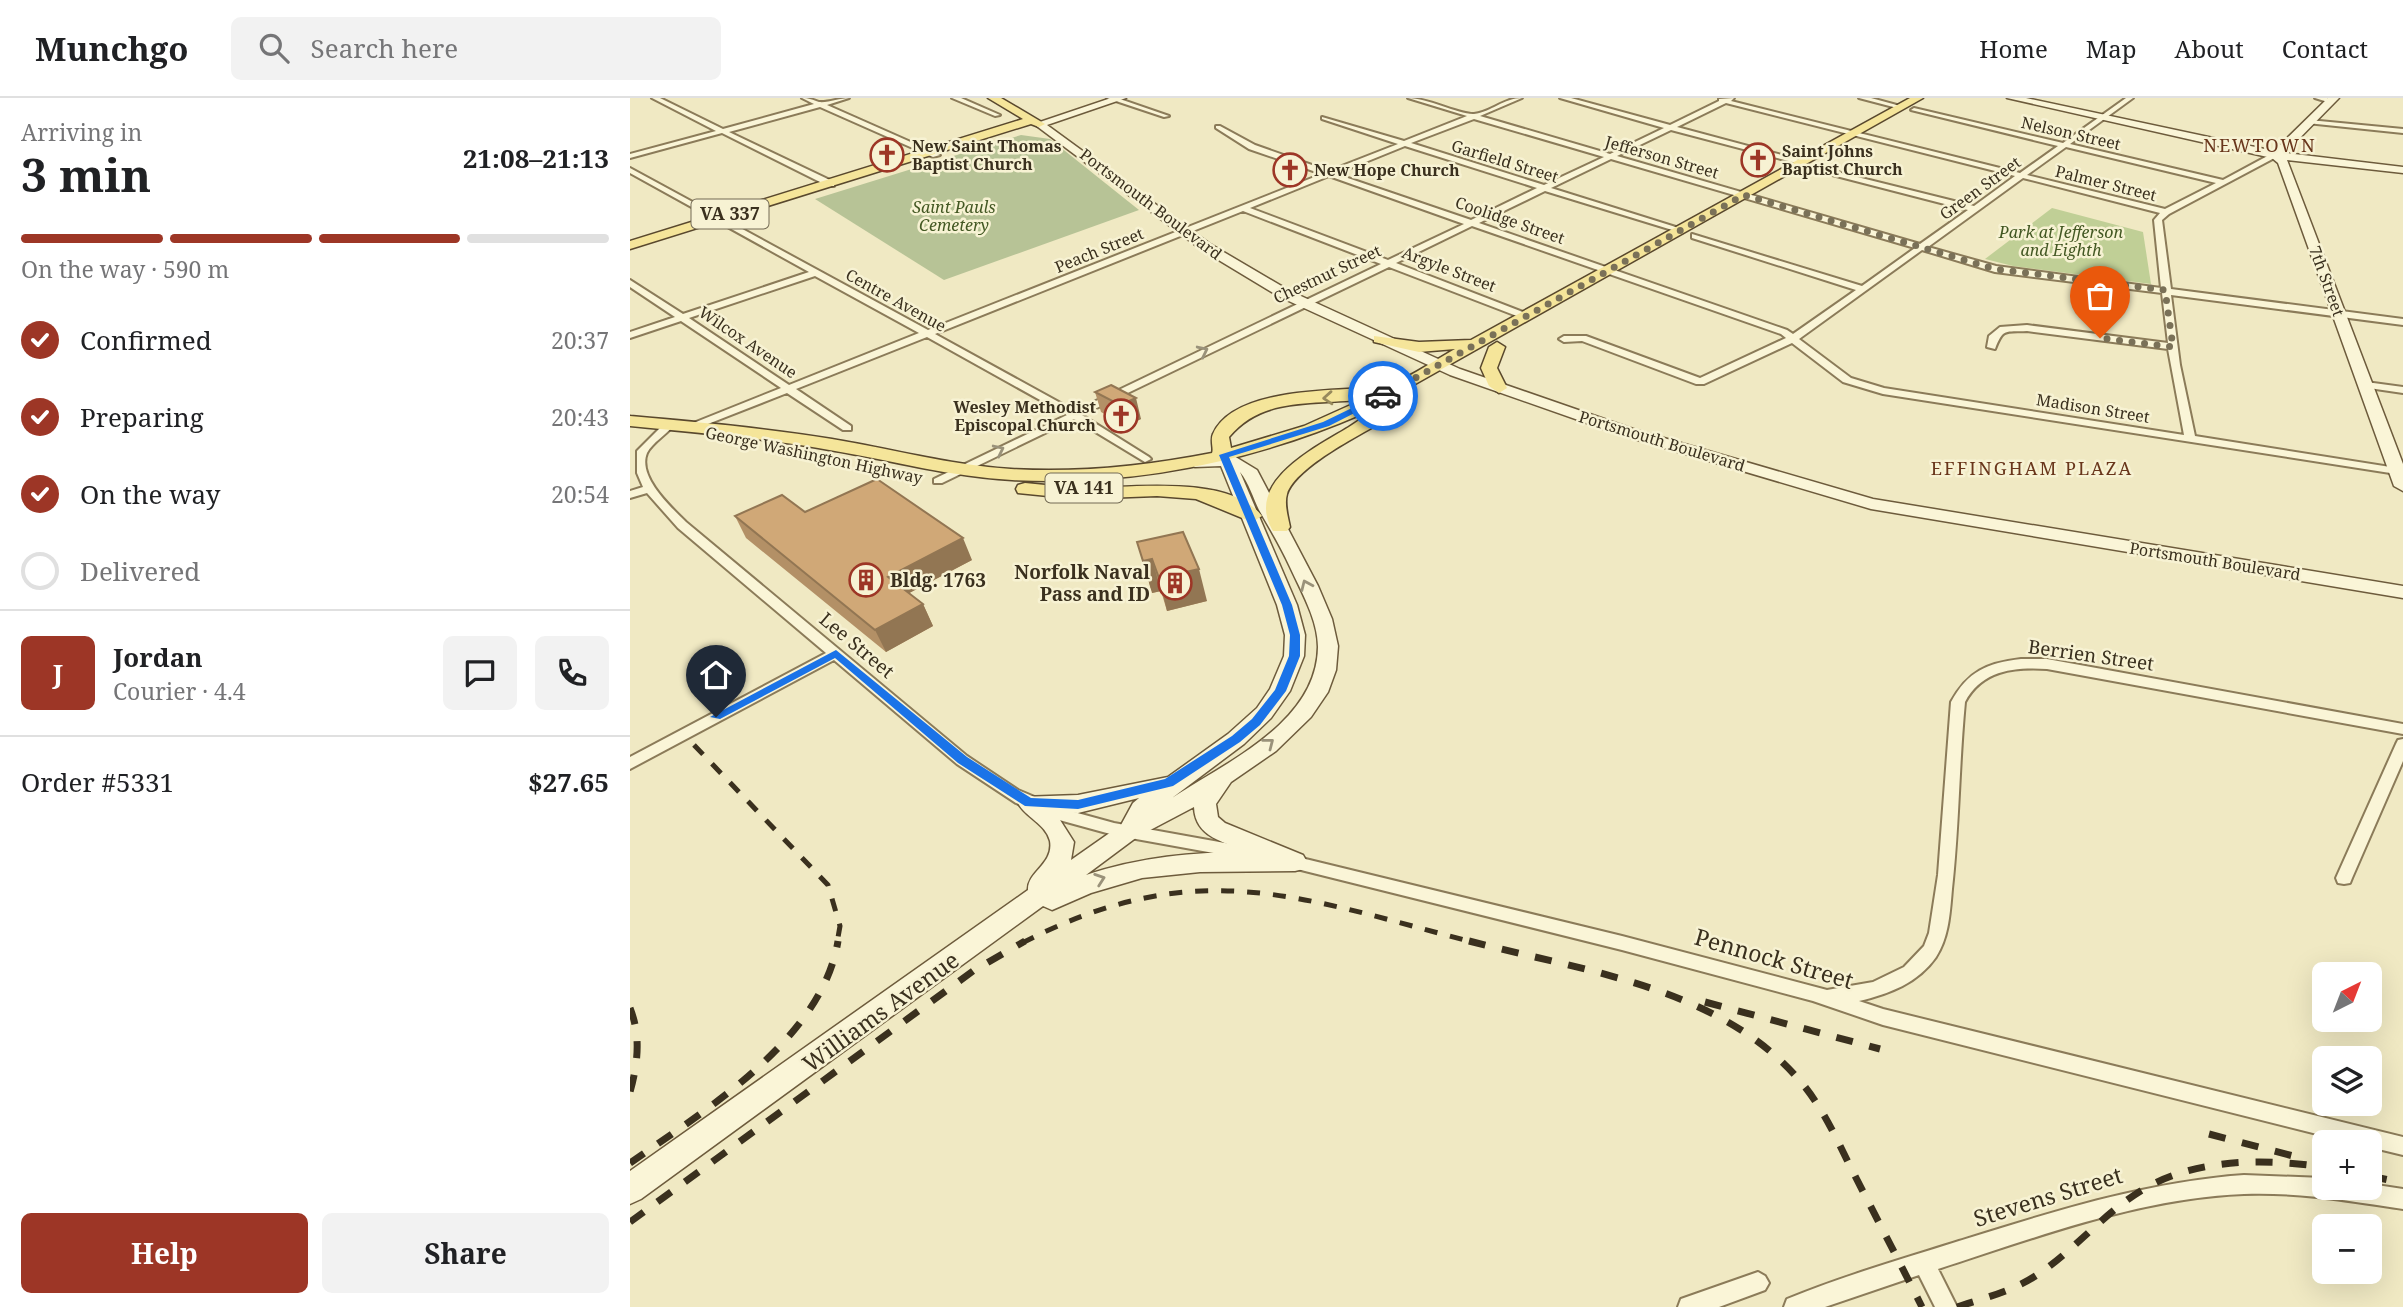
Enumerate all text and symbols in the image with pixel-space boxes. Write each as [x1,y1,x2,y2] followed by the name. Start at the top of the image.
[231,17,721,80] search box
[35,26,189,71] text: Munchgo
[255,29,293,67] icon: search
[311,30,458,66] text: Search here
[1979,32,2048,65] text: Home
[2086,32,2137,65] text: Map
[2175,32,2244,65] text: About
[2282,32,2368,65] text: Contact
[2019,111,2123,155] street label: Nelson Street
[21,116,142,148] text: Arriving in
[1602,130,1722,184] street label: Jefferson Street
[2203,133,2317,157] district label: NEWTOWN
[1449,134,1561,188] street label: Garfield Street
[912,135,1062,175] place label: New Saint Thomas Baptist Church
[868,136,906,174] church icon: New Saint Thomas Baptist Church
[463,140,609,176] text: 21:08–21:13
[1782,140,1903,180] place label: Saint Johns Baptist Church
[1739,141,1777,179] church icon: Saint Johns Baptist Church
[21,143,151,205] text: 3 min
[1075,143,1227,265] street label: Portsmouth Boulevard
[1271,151,1309,189] church icon: New Hope Church
[1935,151,2025,225] street label: Green Street
[1314,159,1460,181] place label: New Hope Church
[2053,160,2159,206] street label: Palmer Street
[1452,191,1568,249] street label: Coolidge Street
[912,196,996,236] park label: Saint Pauls Cemetery
[692,200,768,229] road number: VA 337
[1998,221,2124,261] park label: Park at Jefferson and Eighth
[1051,222,1147,278] street label: Peach Street
[1270,239,1385,309] street label: Chestnut Street
[1399,241,1499,297] street label: Argyle Street
[2304,243,2350,320] street label: 7th Street
[21,253,229,285] text: On the way · 590 m
[842,263,950,337] street label: Centre Avenue
[2070,266,2130,338] pin
[2081,277,2119,315] icon: bag
[694,301,802,383] street label: Wilcox Avenue
[21,321,59,359] icon: check
[80,322,212,358] text: Confirmed
[551,324,609,356] text: 20:37
[1196,345,1208,359] one-way arrow
[1348,361,1418,431] courier
[1364,377,1402,415] icon: car
[2035,388,2152,428] street label: Madison Street
[1322,390,1333,405] one-way arrow
[953,396,1097,436] place label: Wesley Methodist Episcopal Church
[1102,397,1140,435] church icon: Wesley Methodist Episcopal Church
[21,398,59,436] icon: check
[80,399,204,435] text: Preparing
[551,401,609,433] text: 20:43
[1576,405,1748,477] street label: Portsmouth Boulevard
[703,421,926,489] street label: George Washington Highway
[992,445,1004,459] one-way arrow
[1931,456,2133,480] district label: EFFINGHAM PLAZA
[1046,474,1122,502] road number: VA 141
[21,475,59,513] icon: check
[80,476,220,512] text: On the way
[551,478,609,510] text: 20:54
[2128,537,2302,585] street label: Portsmouth Boulevard
[80,553,200,589] text: Delivered
[1014,559,1150,607] place label: Norfolk Naval Pass and ID
[847,561,885,599] building icon: Bldg. 1763
[1156,564,1194,602] building icon: Norfolk Naval Pass and ID
[890,567,986,593] place label: Bldg. 1763
[1300,579,1314,591] one-way arrow
[814,606,900,684] street label: Lee Street
[2026,633,2156,677] street label: Berrien Street
[443,636,517,710] button: chat
[535,636,609,710] button: phone
[113,639,203,675] text: Jordan
[686,645,746,717] pin
[53,655,63,691] text: J
[697,656,735,694] icon: home
[113,675,246,707] text: Courier · 4.4
[1262,739,1274,752] one-way arrow
[21,764,174,800] text: Order #5331
[528,764,609,800] text: $27.65
[1094,873,1106,887] one-way arrow
[1691,920,1858,996] street label: Pennock Street
[796,943,965,1079] street label: Williams Avenue
[2312,962,2382,1032] north arrow
[2312,962,2382,1284] map controls
[2312,1046,2382,1116] button: layers
[2312,1130,2382,1200] button: +
[1969,1158,2126,1234] street label: Stevens Street
[21,1213,308,1293] button: Help
[322,1213,609,1293] button: Share
[2312,1214,2382,1284] button: −

